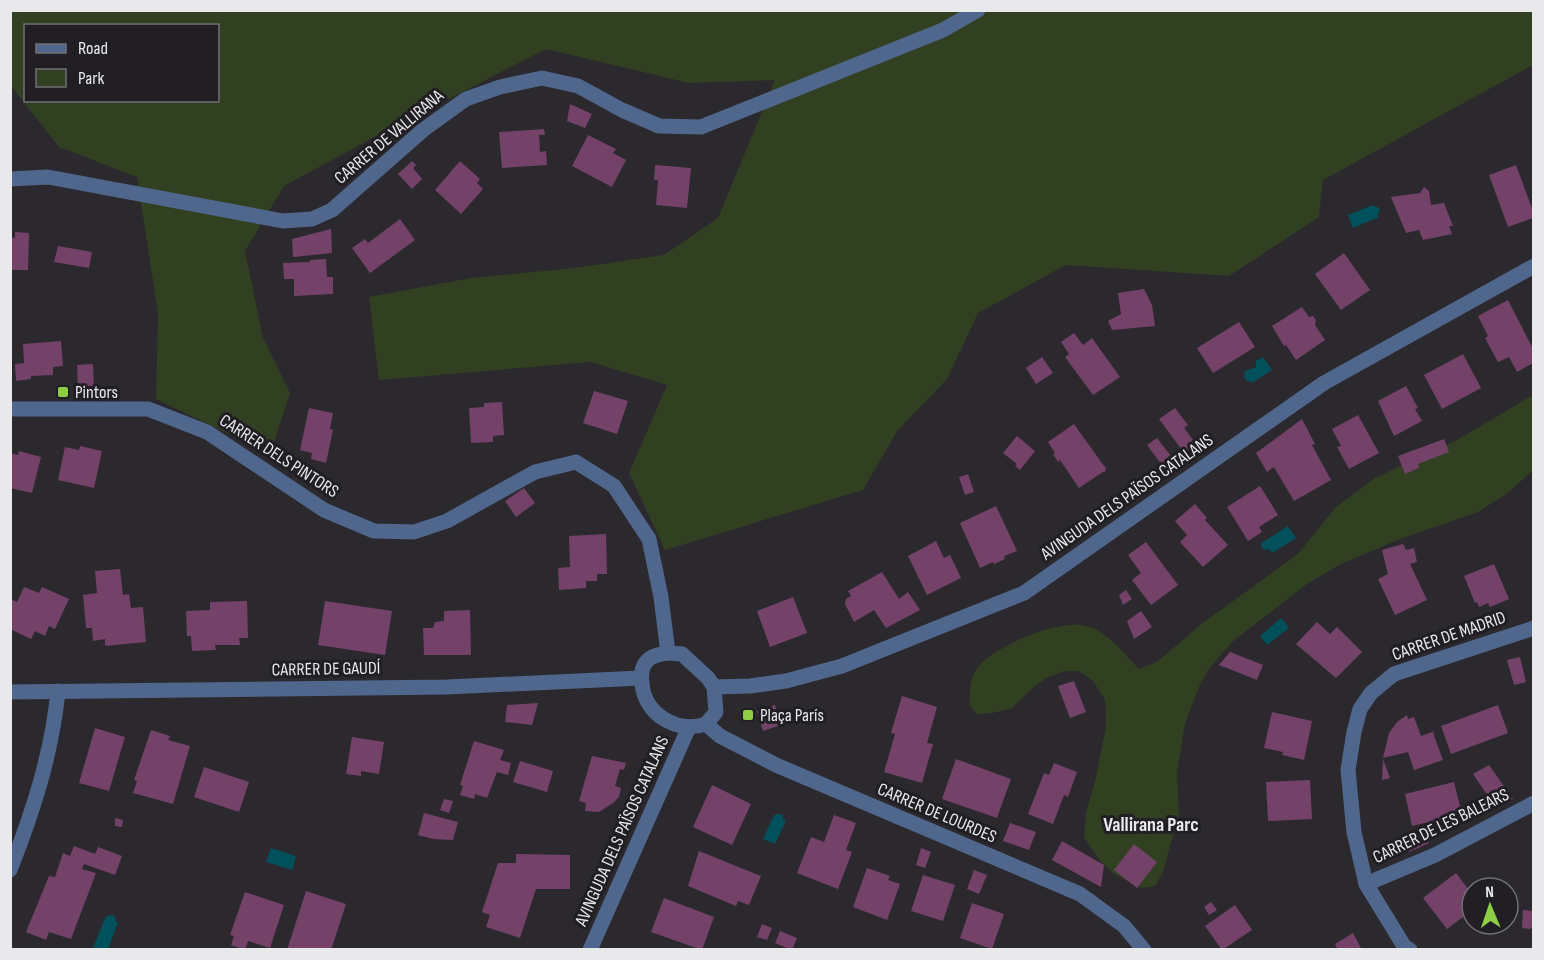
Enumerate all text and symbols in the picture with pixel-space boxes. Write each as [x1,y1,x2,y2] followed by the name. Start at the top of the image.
[24,24,219,102] legend
[78,38,108,59] text: Road
[78,68,104,89] text: Park
[330,85,448,189] street label: CARRER DE VALLIRANA
[75,382,118,403] place label: Pintors
[56,385,70,399] marker: Pintors
[216,410,343,502] street label: CARRER DELS PINTORS
[1036,429,1217,565] street label: AVINGUDA DELS PAÏSOS CATALANS
[1389,607,1509,665] street label: CARRER DE MADRID
[271,658,381,680] street label: CARRER DE GAUDÍ
[760,705,824,726] place label: Plaça París
[741,708,755,722] marker: Plaça París
[570,733,674,930] street label: AVINGUDA DELS PAÏSOS CATALANS
[874,778,1000,848] street label: CARRER DE LOURDES
[1370,784,1513,868] street label: CARRER DE LES BALEARS
[1103,813,1199,837] district label: Vallirana Parc
[1460,876,1520,936] north arrow
[1485,883,1494,902] text: N

